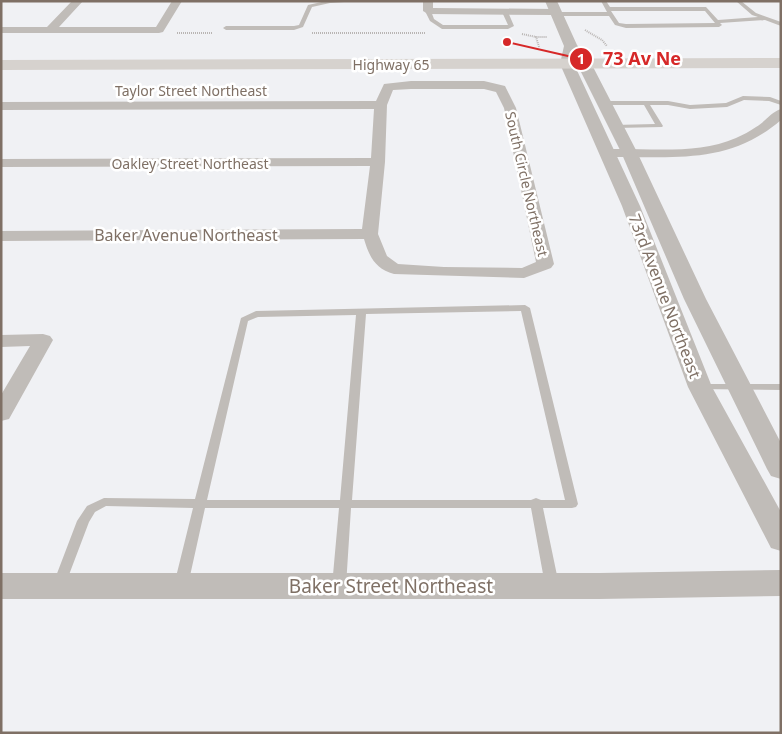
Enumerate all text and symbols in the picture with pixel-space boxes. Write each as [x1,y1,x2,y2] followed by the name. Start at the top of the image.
[568,43,691,76] callout: 73 Av Ne
[603,46,681,70] text: 73 Av Ne
[577,48,585,68] text: 1
[353,55,429,74] street label: Highway 65
[115,81,267,100] street label: Taylor Street Northeast
[501,110,553,258] street label: South Circle Northeast
[111,154,269,173] street label: Oakley Street Northeast
[623,211,707,382] street label: 73rd Avenue Northeast
[94,224,278,246] street label: Baker Avenue Northeast
[289,573,493,599] street label: Baker Street Northeast

